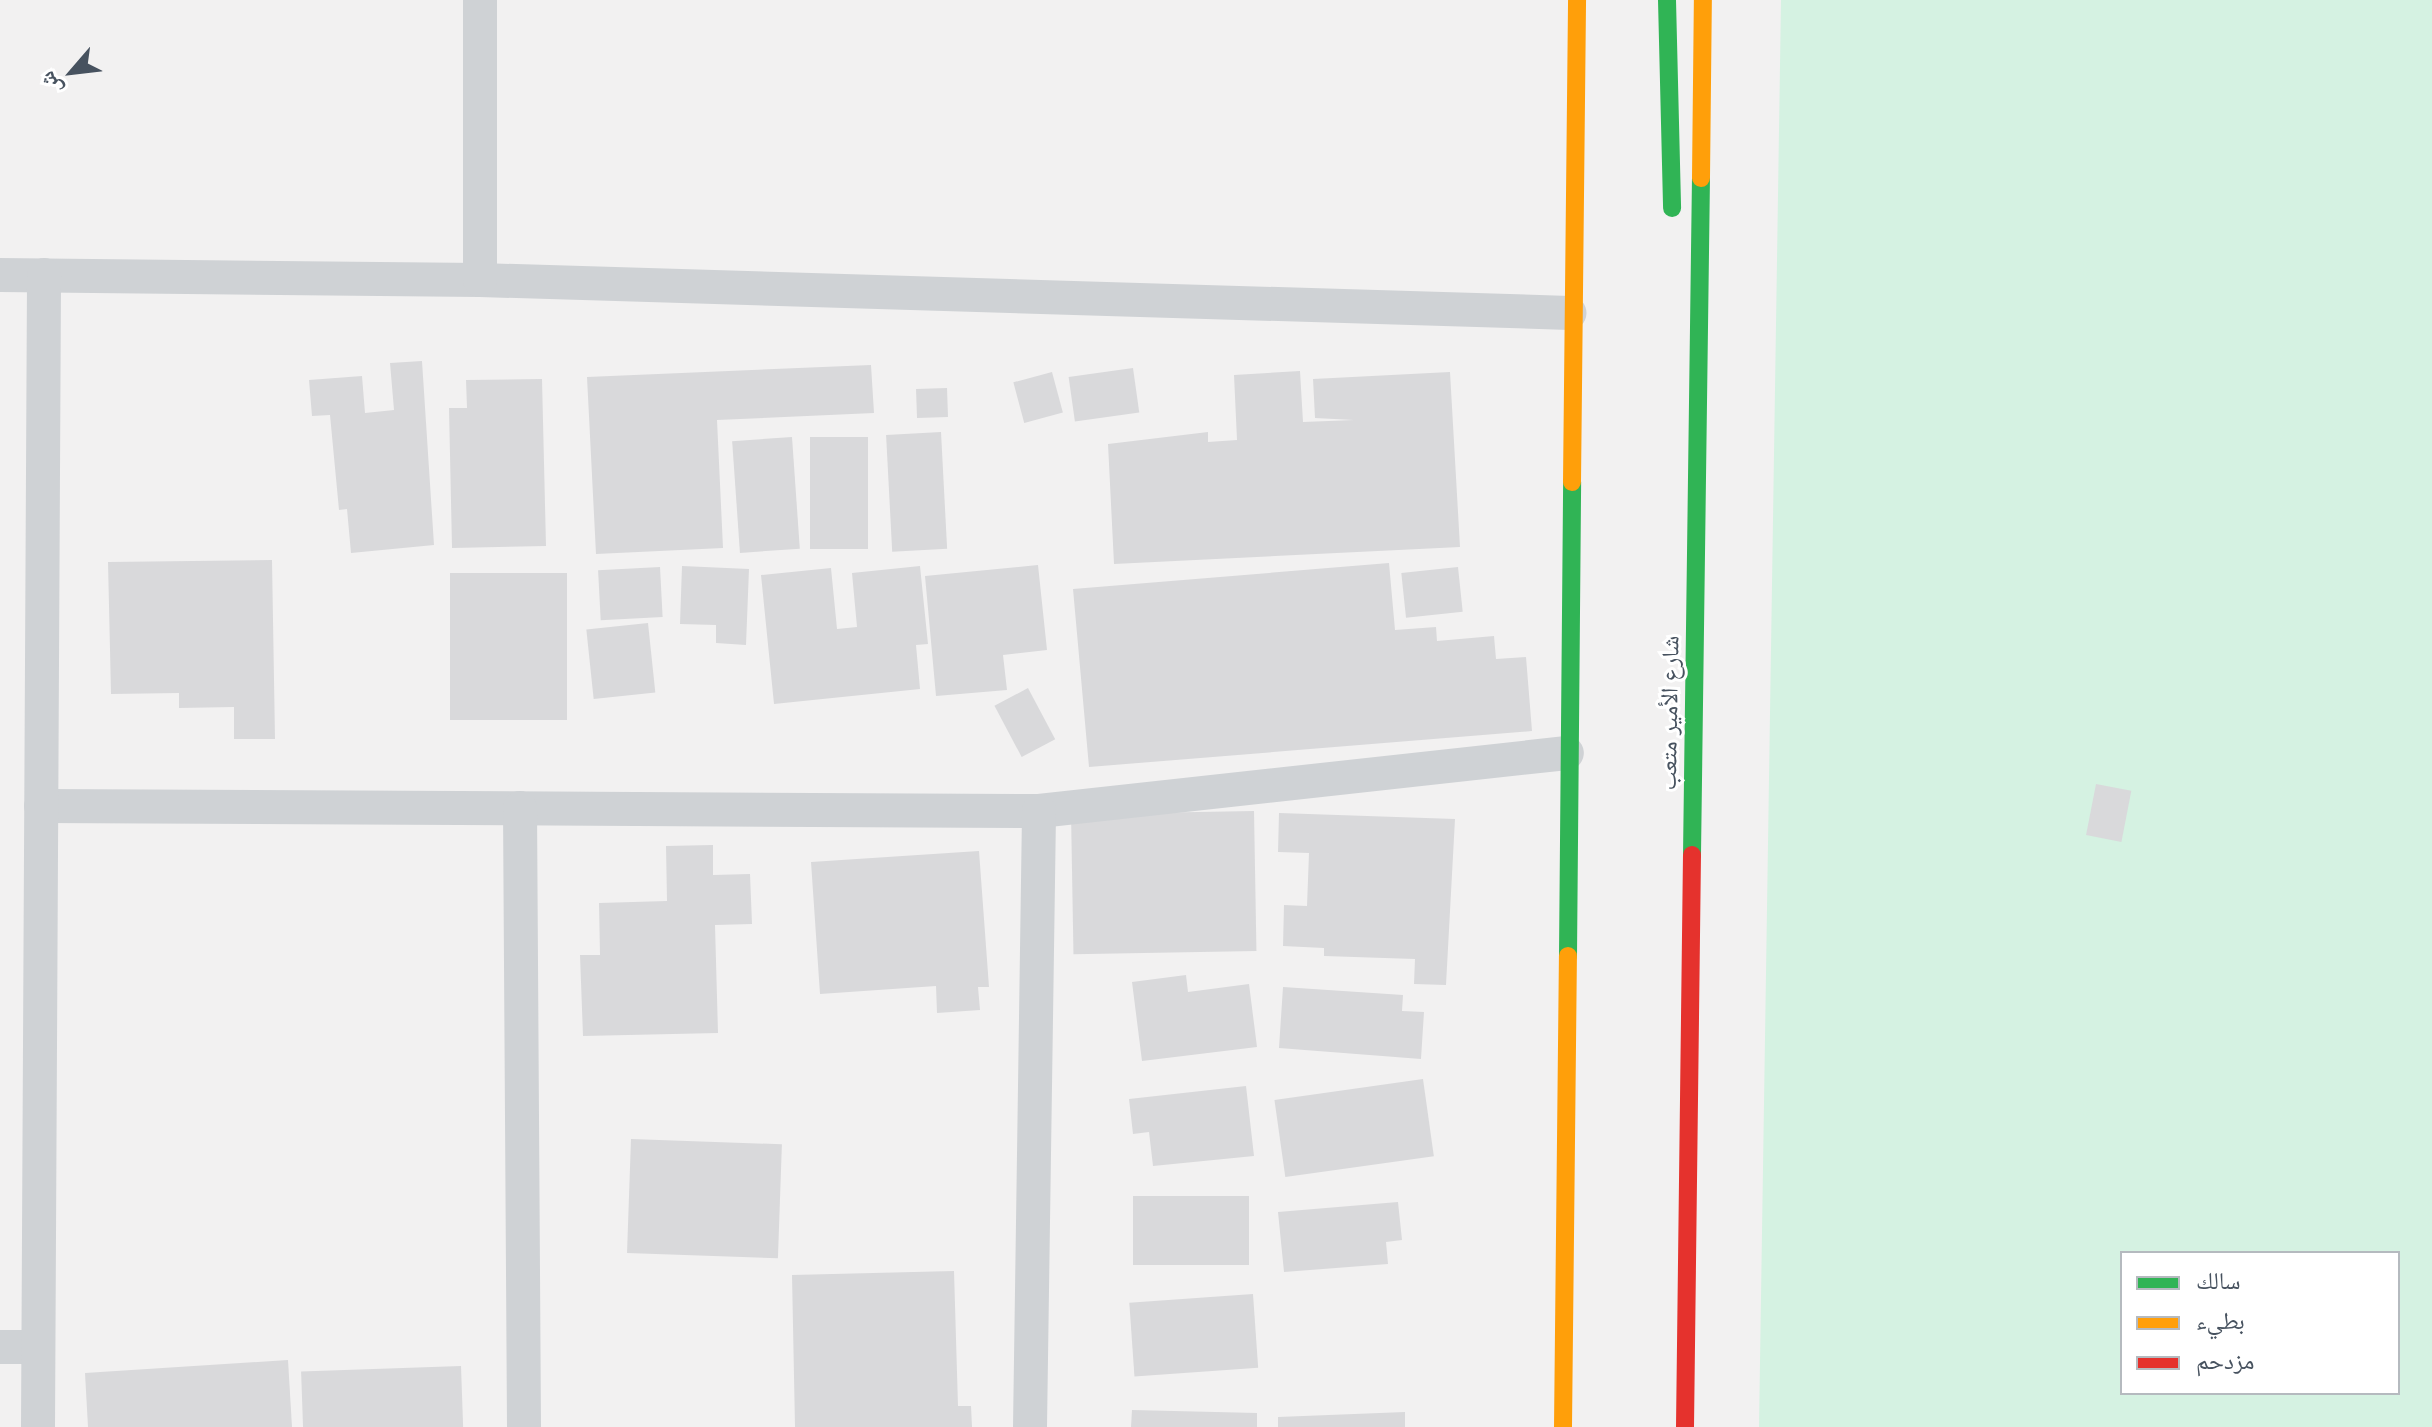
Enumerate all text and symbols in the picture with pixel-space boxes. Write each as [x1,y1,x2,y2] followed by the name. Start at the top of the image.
[32,32,112,112] north arrow
[34,67,68,100] text: ش
[1654,635,1686,791] street label: شارع الأمير متعب
[2120,1251,2400,1395] legend
[2196,1267,2241,1296] text: سالك
[2196,1307,2245,1336] text: بطيء
[2196,1347,2255,1376] text: مزدحم

